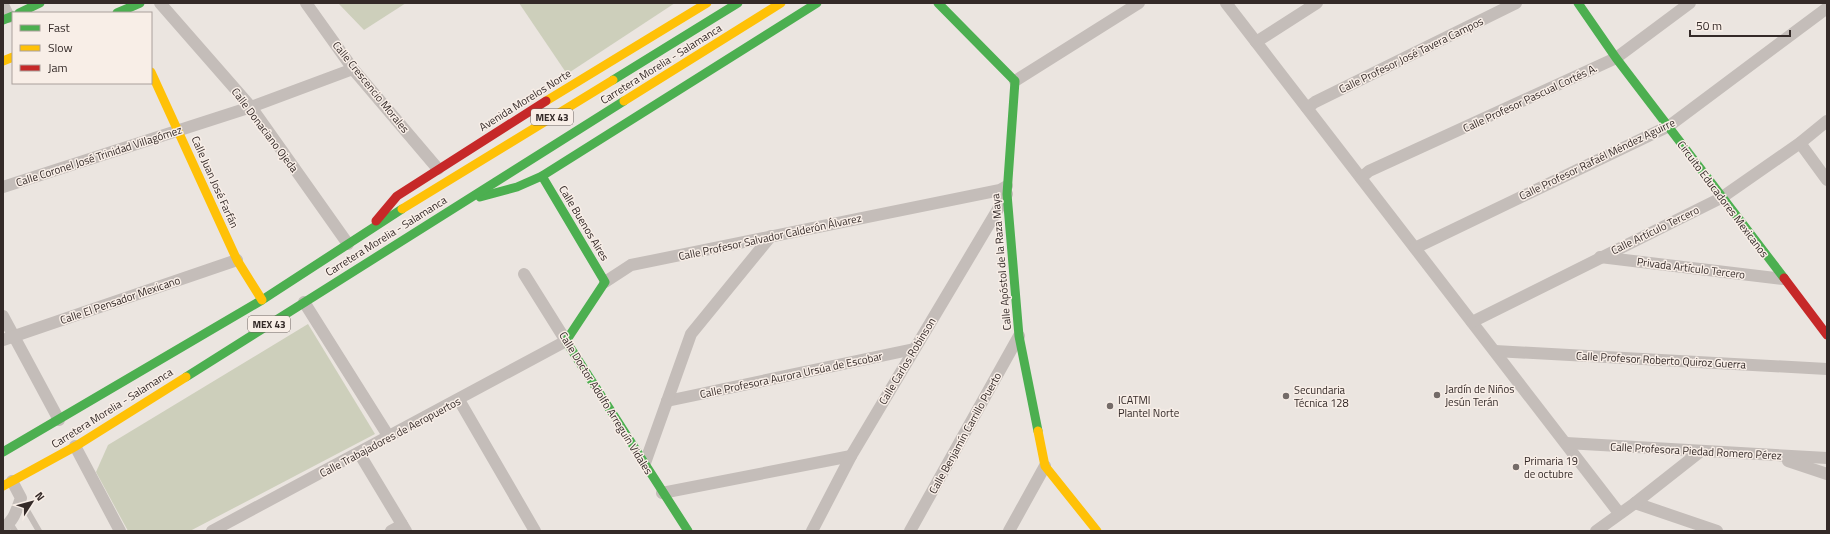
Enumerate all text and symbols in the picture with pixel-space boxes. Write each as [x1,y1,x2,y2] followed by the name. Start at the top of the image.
[12,12,152,84] legend
[1690,12,1790,38] scale bar
[1336,13,1486,97] street label: Calle Profesor José Tavera Campos
[1696,16,1722,35] text: 50 m
[48,18,71,37] text: Fast
[597,20,725,108] street label: Carretera Morelia - Salamanca
[48,38,73,57] text: Slow
[329,38,413,136] street label: Calle Crescencio Morales
[48,58,68,77] text: Jam
[1460,60,1600,136] street label: Calle Profesor Pascual Cortés A.
[476,65,574,135] street label: Avenida Morelos Norte
[228,84,302,176] street label: Calle Donaciano Ojeda
[531,109,573,125] road number: MEX 43
[1516,114,1678,204] street label: Calle Profesor Rafaél Méndez Aguirre
[14,122,184,190] street label: Calle Coronel José Trinidad Villagómez
[188,133,243,231] street label: Calle Juan José Farfán
[1674,137,1772,261] street label: Circuito Educadores Mexicanos
[555,182,613,264] street label: Calle Buenos Aires
[322,192,450,280] street label: Carretera Morelia - Salamanca
[987,192,1015,331] street label: Calle Apóstol de la Raza Maya
[1608,202,1702,258] street label: Calle Artículo Tercero
[677,210,863,264] street label: Calle Profesor Salvador Calderón Álvarez
[1636,253,1746,283] street label: Privada Artículo Tercero
[58,272,182,328] street label: Calle El Pensador Mexicano
[875,314,939,408] street label: Calle Carlos Robinson
[248,316,290,332] road number: MEX 43
[555,328,657,478] street label: Calle Doctor Adolfo Arreguín Vidales
[698,348,884,402] street label: Calle Profesora Aurora Ursúa de Escobar
[1576,348,1747,372] street label: Calle Profesor Roberto Quiroz Guerra
[48,364,176,452] street label: Carretera Morelia - Salamanca
[925,369,1005,497] street label: Calle Benjamín Carrillo Puerto
[1445,381,1514,410] place label: Jardín de Niños Jesún Terán
[1294,382,1349,411] place label: Secundaria Técnica 128
[1432,390,1442,400] marker: Jardín de Niños Jesún Terán
[1281,391,1291,401] marker: Secundaria Técnica 128
[1118,392,1180,421] place label: ICATMI Plantel Norte
[317,393,463,481] street label: Calle Trabajadores de Aeropuertos
[1105,401,1115,411] marker: ICATMI Plantel Norte
[1610,439,1782,463] street label: Calle Profesora Piedad Romero Pérez
[1524,453,1578,482] place label: Primaria 19 de octubre
[1511,462,1521,472] marker: Primaria 19 de octubre
[12,482,52,522] north arrow
[31,488,49,504] text: N

